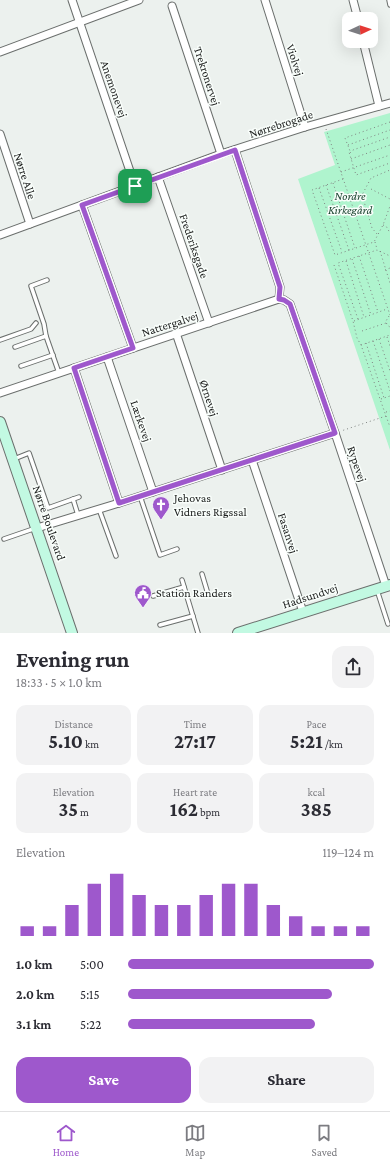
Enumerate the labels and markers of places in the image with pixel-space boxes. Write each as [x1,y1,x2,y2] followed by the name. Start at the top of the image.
[118,169,152,203] pin
[173,491,247,519] place label: Jehovas Vidners Rigssal
[151,495,171,520] church icon: Jehovas Vidners Rigssal
[133,583,153,608] public building icon: Station Randers
[156,586,232,600] place label: Station Randers

